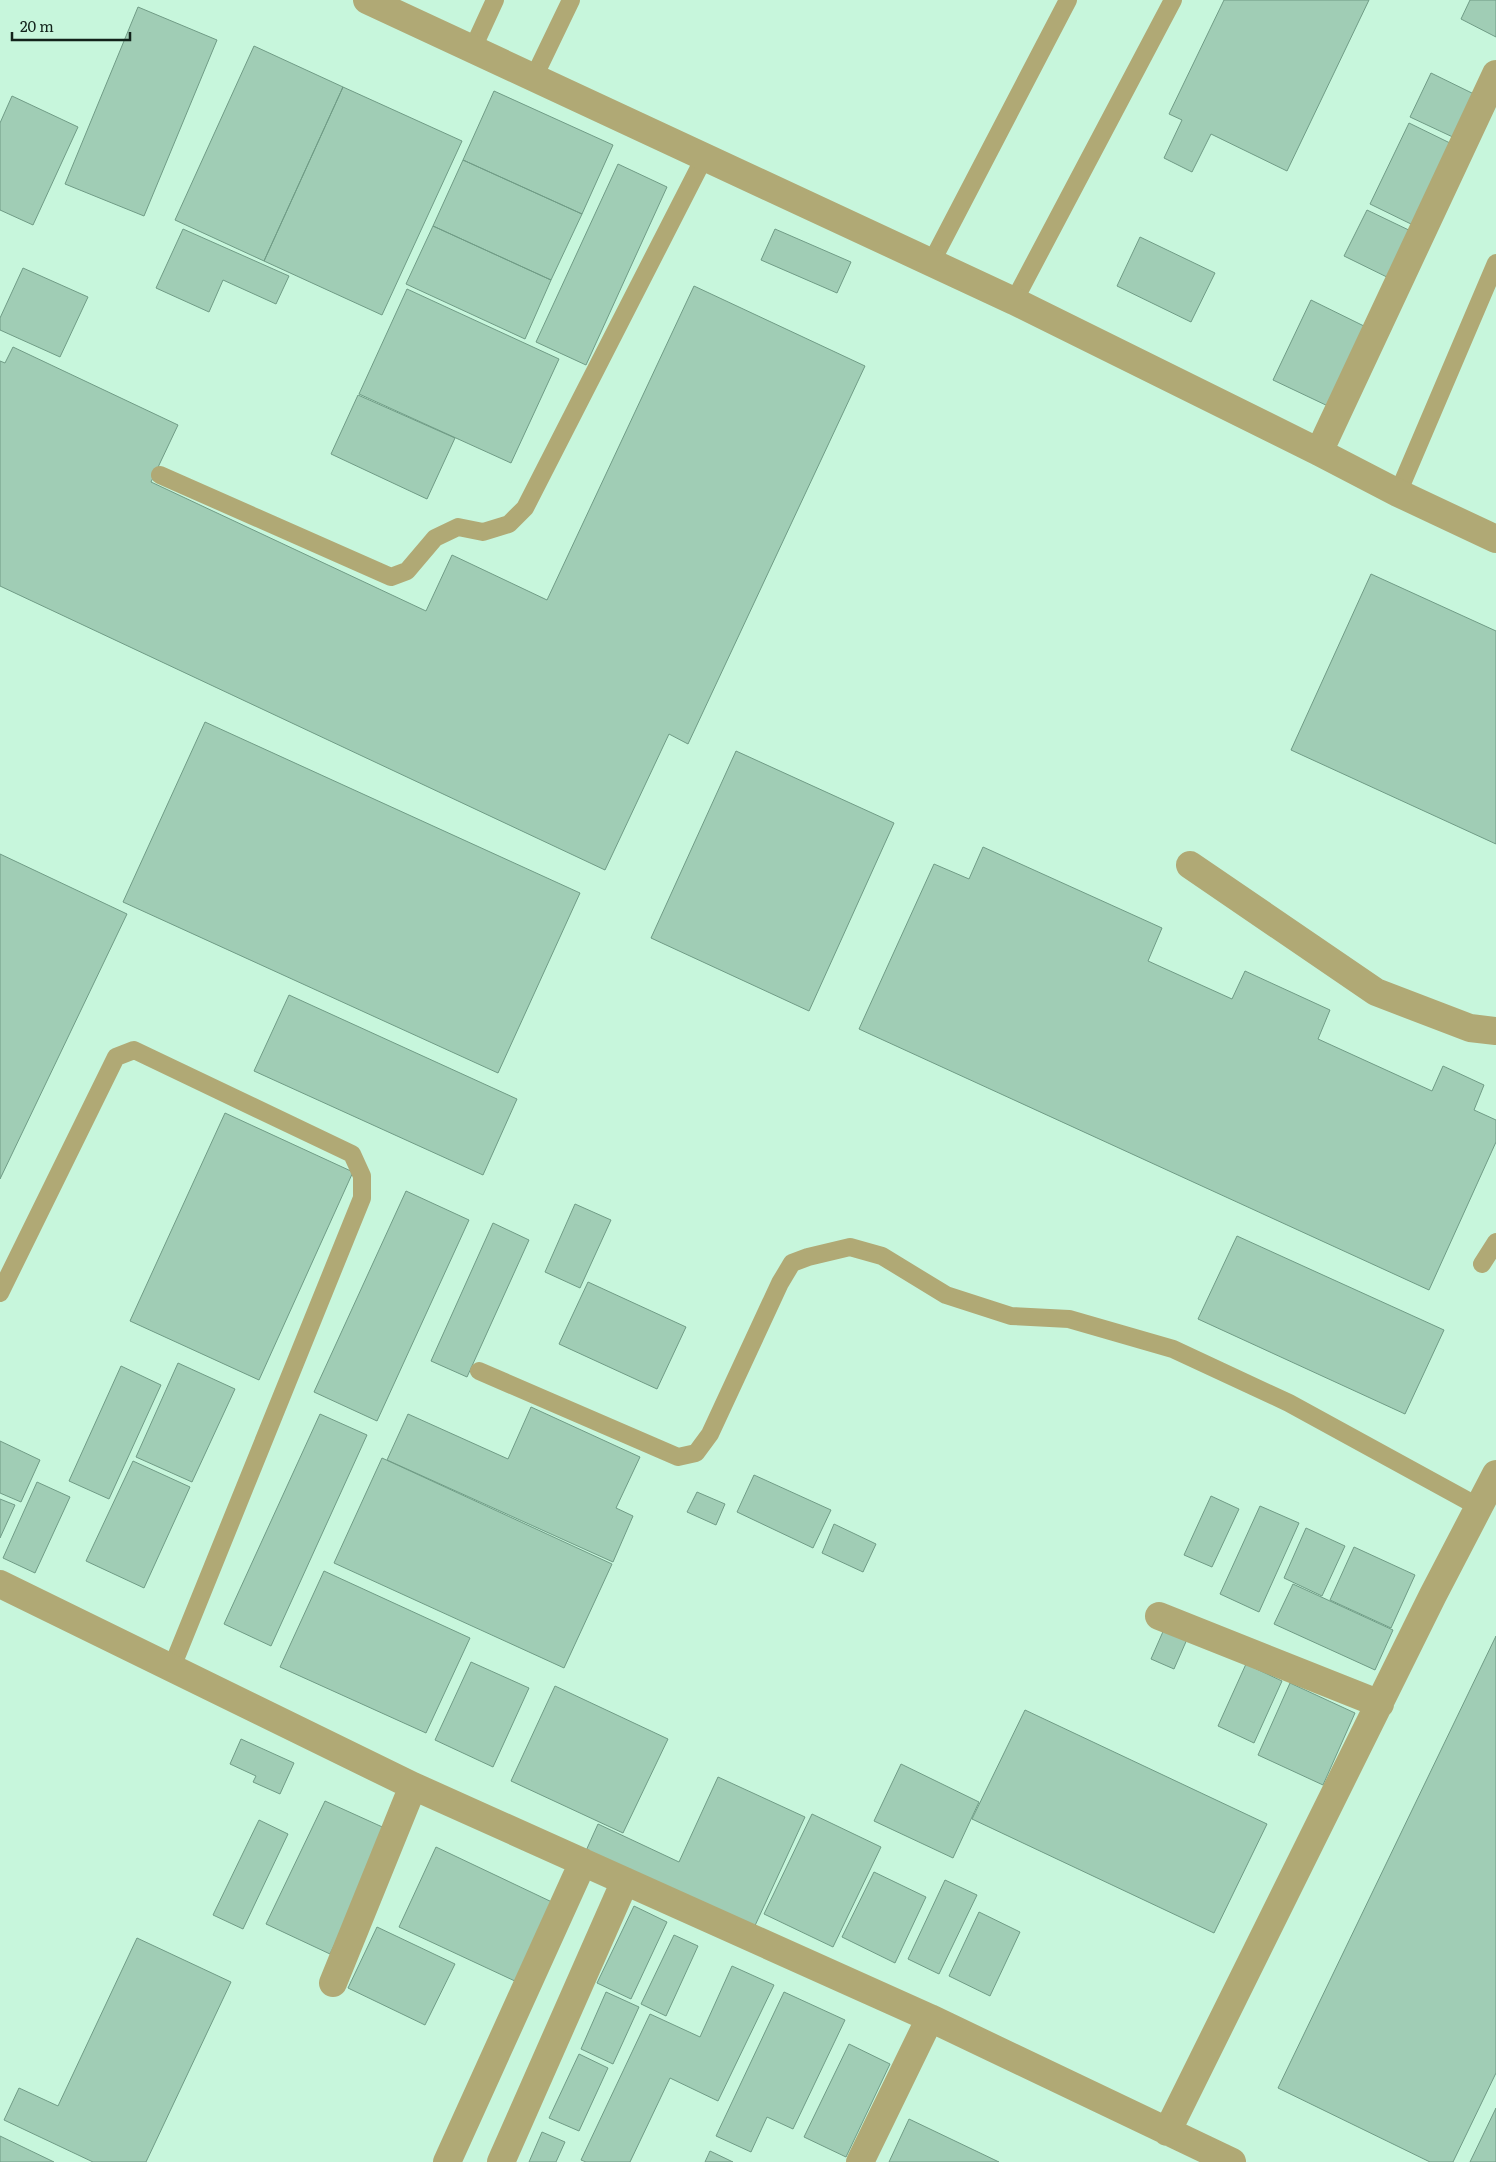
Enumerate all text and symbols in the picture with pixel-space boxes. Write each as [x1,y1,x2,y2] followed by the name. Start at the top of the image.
[12,10,130,42] scale bar
[20,14,54,37] text: 20 m

